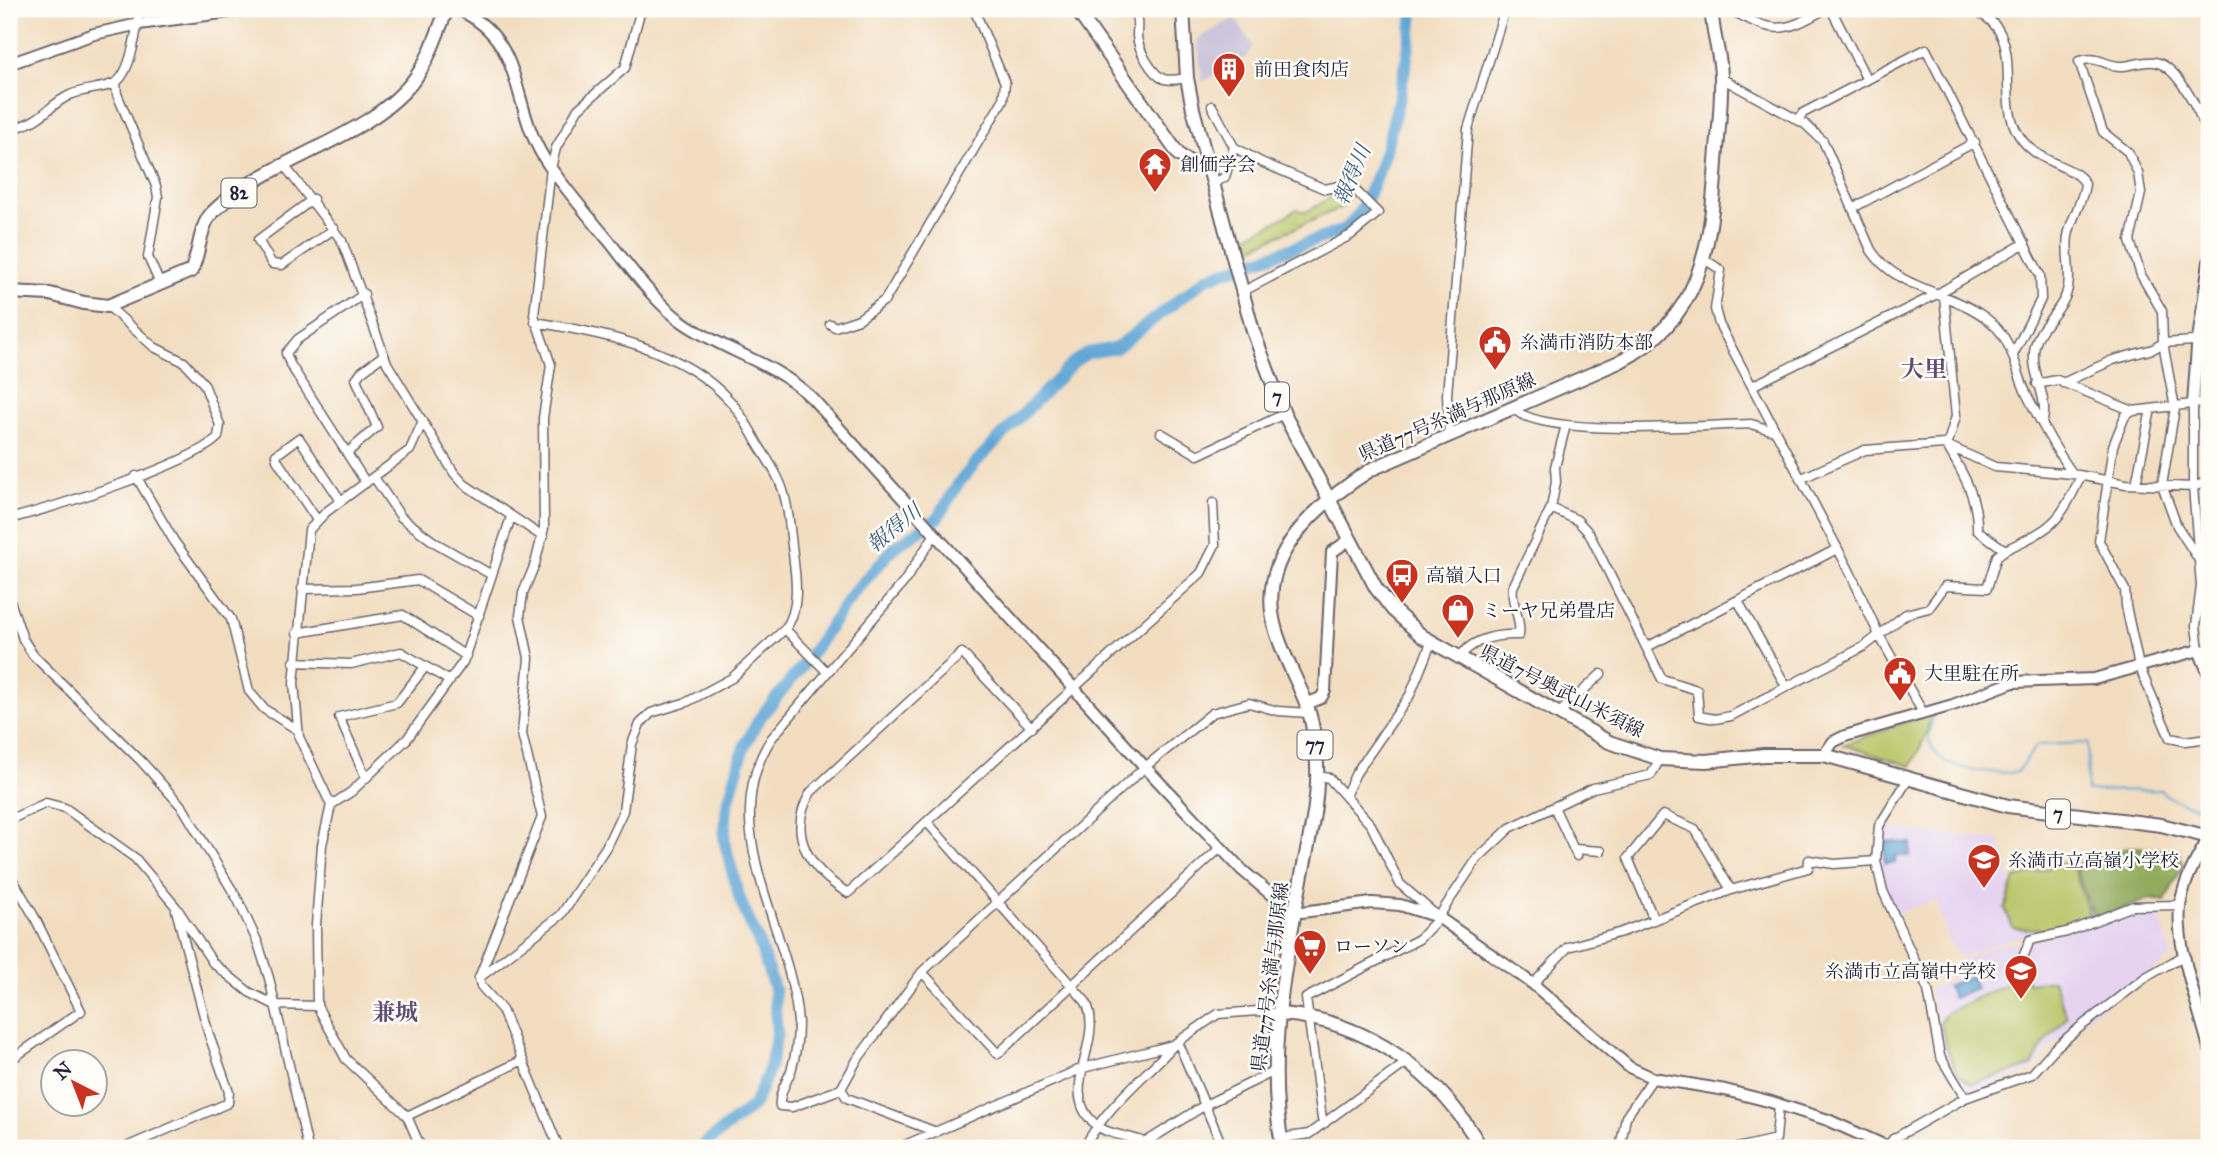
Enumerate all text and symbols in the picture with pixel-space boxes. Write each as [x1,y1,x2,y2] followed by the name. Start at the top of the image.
[1210,50,1248,99] building icon: 前田食肉店
[1254,58,1349,81] place label: 前田食肉店
[1328,139,1377,209] water label: 報得川
[1136,145,1174,194] temple icon: 創価学会
[1180,153,1256,176] place label: 創価学会
[222,178,256,208] road number: 82
[1476,323,1514,372] public building icon: 糸満市消防本部
[1520,331,1653,354] place label: 糸満市消防本部
[1901,355,1947,383] district label: 大里
[1355,368,1539,466] street label: 県道77号糸満与那原線
[1265,382,1289,412] road number: 7
[861,497,928,558] water label: 報得川
[1383,556,1421,605] bus stop icon: 高嶺入口
[1426,564,1502,587] place label: 高嶺入口
[1439,591,1477,640] shop icon: ミーヤ兄弟畳店
[1482,599,1615,622] place label: ミーヤ兄弟畳店
[1476,640,1648,742] street label: 県道7号奥武山米須線
[1881,654,1919,703] public building icon: 大里駐在所
[1924,662,2019,685] place label: 大里駐在所
[1298,730,1332,760] road number: 77
[2046,800,2070,828] road number: 7
[1965,841,2003,890] school or university icon: 糸満市立高嶺小学校
[2008,849,2179,872] place label: 糸満市立高嶺小学校
[1247,881,1293,1073] street label: 県道77号糸満与那原線
[1291,927,1329,976] supermarket icon: ローソン
[1334,935,1409,958] place label: ローソン
[2002,952,2040,1001] school or university icon: 糸満市立高嶺中学校
[1825,960,1996,983] place label: 糸満市立高嶺中学校
[372,998,418,1026] district label: 兼城
[38,1048,108,1118] north arrow
[49,1057,77,1085] text: N

